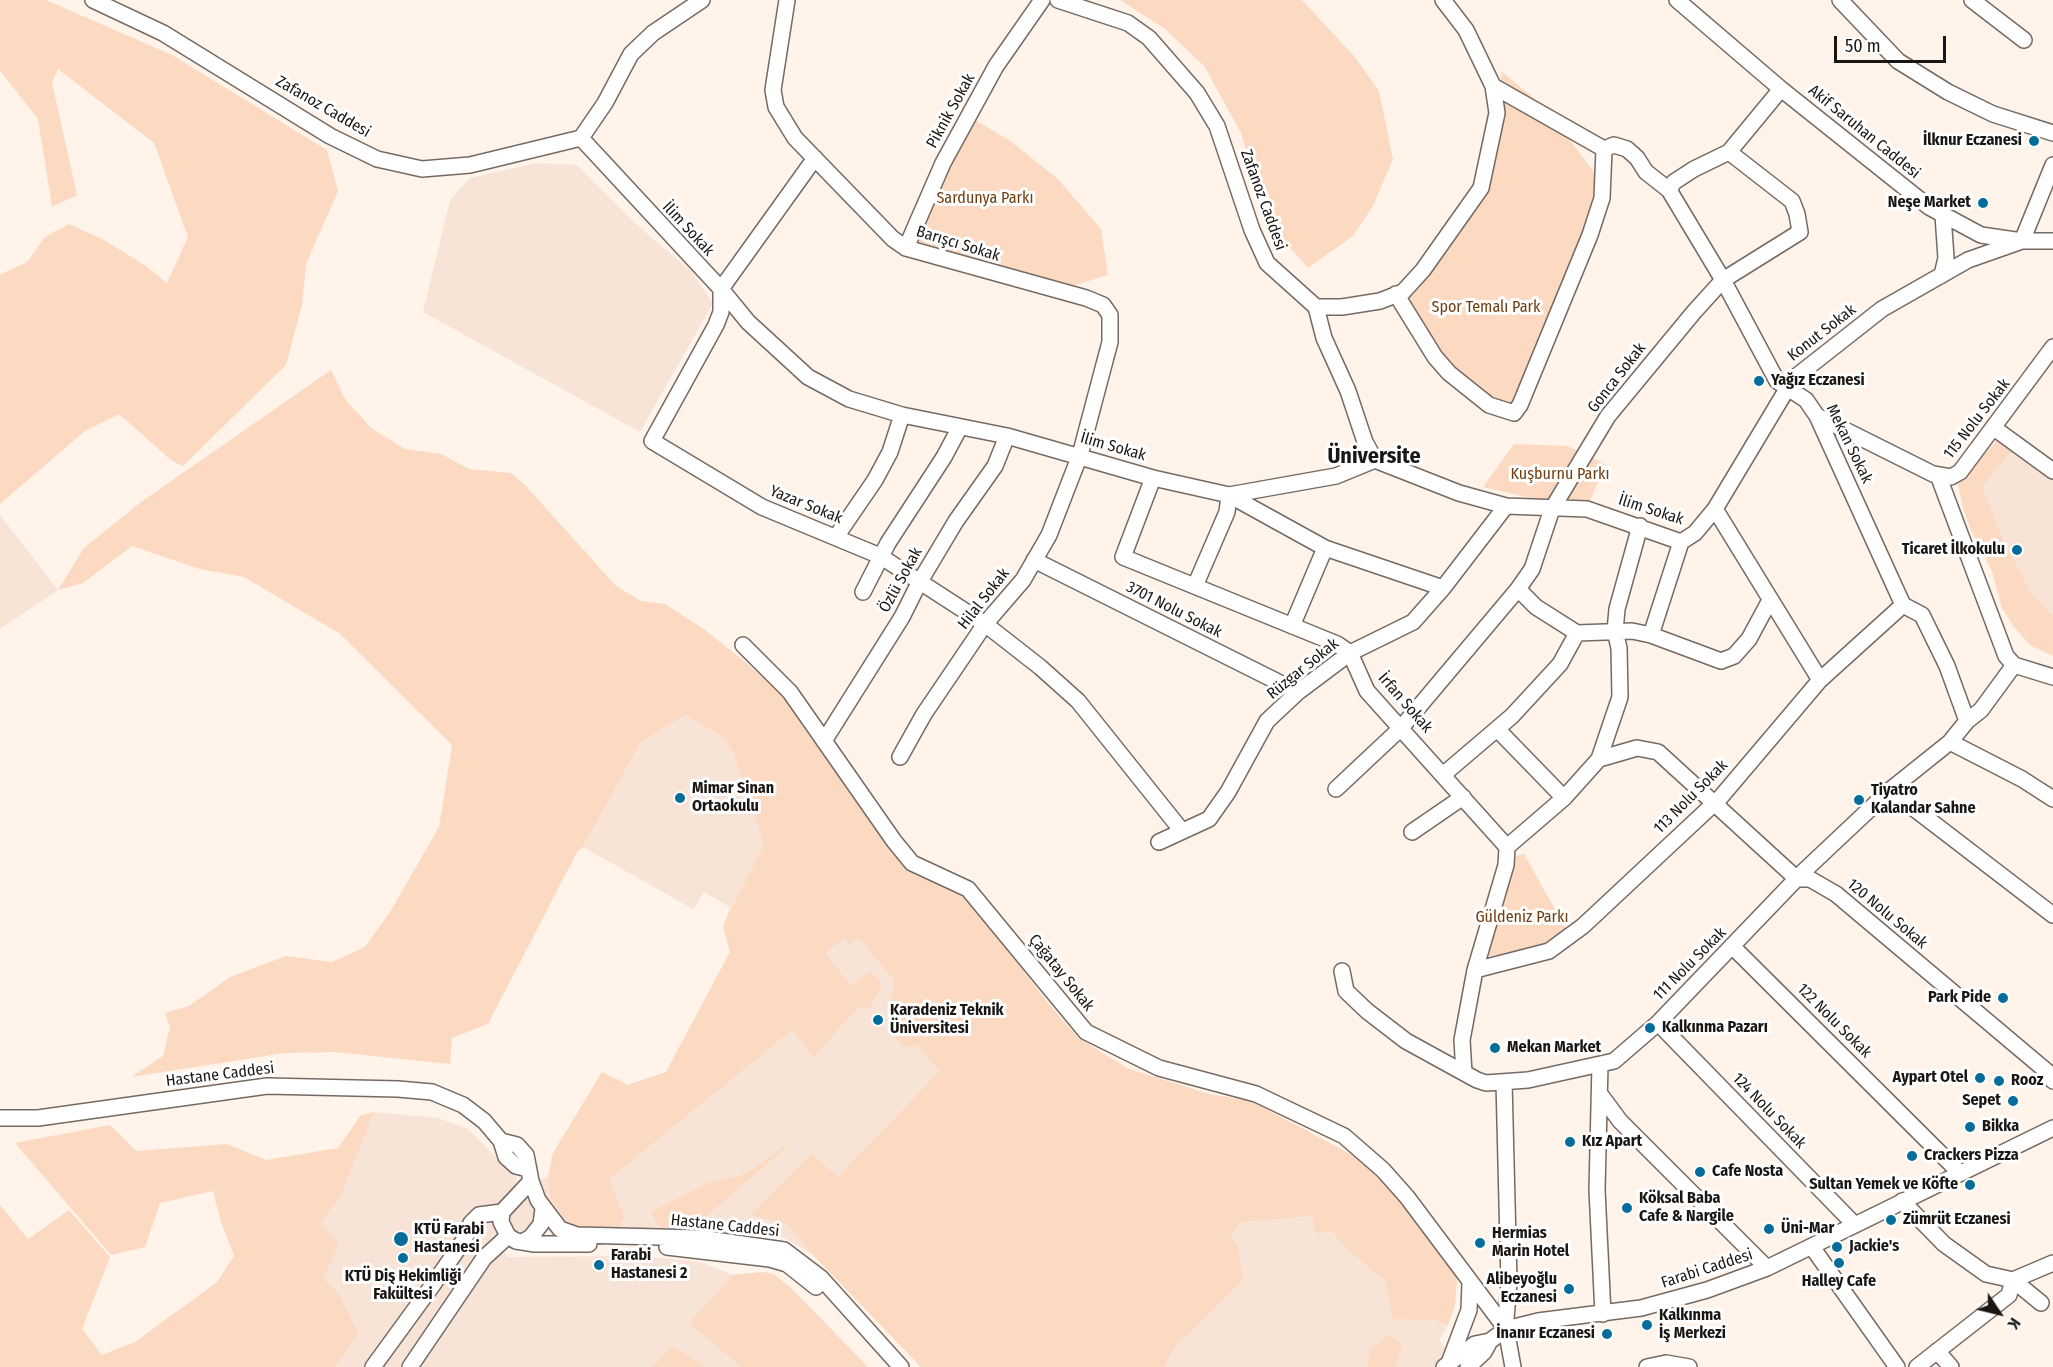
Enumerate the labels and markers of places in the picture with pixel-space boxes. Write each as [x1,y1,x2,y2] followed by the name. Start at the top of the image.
[1923,131,2022,151] place label: İlknur Eczanesi
[2027,134,2041,148] marker: İlknur Eczanesi
[1888,193,1971,213] place label: Neşe Market
[1976,196,1990,210] marker: Neşe Market
[1771,371,1865,391] place label: Yağız Eczanesi
[1752,374,1766,388] marker: Yağız Eczanesi
[1902,540,2005,560] place label: Ticaret İlkokulu
[2010,543,2024,557] marker: Ticaret İlkokulu
[692,779,774,817] place label: Mimar Sinan Ortaokulu
[1871,781,1976,819] place label: Tiyatro Kalandar Sahne
[673,791,687,805] marker: Mimar Sinan Ortaokulu
[1852,793,1866,807] marker: Tiyatro Kalandar Sahne
[1928,988,1991,1008] place label: Park Pide
[1996,991,2010,1005] marker: Park Pide
[890,1001,1004,1039] place label: Karadeniz Teknik Üniversitesi
[871,1013,885,1027] marker: Karadeniz Teknik Üniversitesi
[1662,1018,1768,1038] place label: Kalkınma Pazarı
[1643,1021,1657,1035] marker: Kalkınma Pazarı
[1507,1038,1601,1058] place label: Mekan Market
[1488,1041,1502,1055] marker: Mekan Market
[1892,1068,1968,1088] place label: Aypart Otel
[1973,1071,1987,1085] marker: Aypart Otel
[2011,1071,2043,1091] place label: Rooz
[1992,1074,2006,1088] marker: Rooz
[1962,1091,2001,1111] place label: Sepet
[2006,1094,2020,1108] marker: Sepet
[1982,1117,2019,1137] place label: Bikka
[1963,1120,1977,1134] marker: Bikka
[1582,1132,1642,1152] place label: Kız Apart
[1563,1135,1577,1149] marker: Kız Apart
[1924,1146,2019,1166] place label: Crackers Pizza
[1905,1149,1919,1163] marker: Crackers Pizza
[1712,1162,1783,1182] place label: Cafe Nosta
[1693,1165,1707,1179] marker: Cafe Nosta
[1809,1175,1958,1195] place label: Sultan Yemek ve Köfte
[1963,1178,1977,1192] marker: Sultan Yemek ve Köfte
[1639,1189,1734,1227] place label: Köksal Baba Cafe & Nargile
[1620,1201,1634,1215] marker: Köksal Baba Cafe & Nargile
[1903,1210,2011,1230] place label: Zümrüt Eczanesi
[1884,1213,1898,1227] marker: Zümrüt Eczanesi
[1781,1219,1834,1239] place label: Üni-Mar
[414,1220,484,1258] place label: KTÜ Farabi Hastanesi
[1762,1222,1776,1236] marker: Üni-Mar
[1492,1224,1569,1262] place label: Hermias Marin Hotel
[392,1230,410,1248] marker: KTÜ Farabi Hastanesi
[1473,1236,1487,1250] marker: Hermias Marin Hotel
[1849,1237,1899,1257] place label: Jackie's
[1830,1240,1844,1254] marker: Jackie's
[611,1246,687,1284] place label: Farabi Hastanesi 2
[396,1251,410,1265] marker: KTÜ Diş Hekimliği Fakültesi
[1832,1256,1846,1270] marker: Halley Cafe
[592,1258,606,1272] marker: Farabi Hastanesi 2
[345,1267,461,1305] place label: KTÜ Diş Hekimliği Fakültesi
[1486,1270,1557,1308] place label: Alibeyoğlu Eczanesi
[1802,1272,1876,1292] place label: Halley Cafe
[1562,1282,1576,1296] marker: Alibeyoğlu Eczanesi
[1659,1306,1726,1344] place label: Kalkınma İş Merkezi
[1640,1318,1654,1332] marker: Kalkınma İş Merkezi
[1496,1324,1595,1344] place label: İnanır Eczanesi
[1600,1327,1614,1341] marker: İnanır Eczanesi

